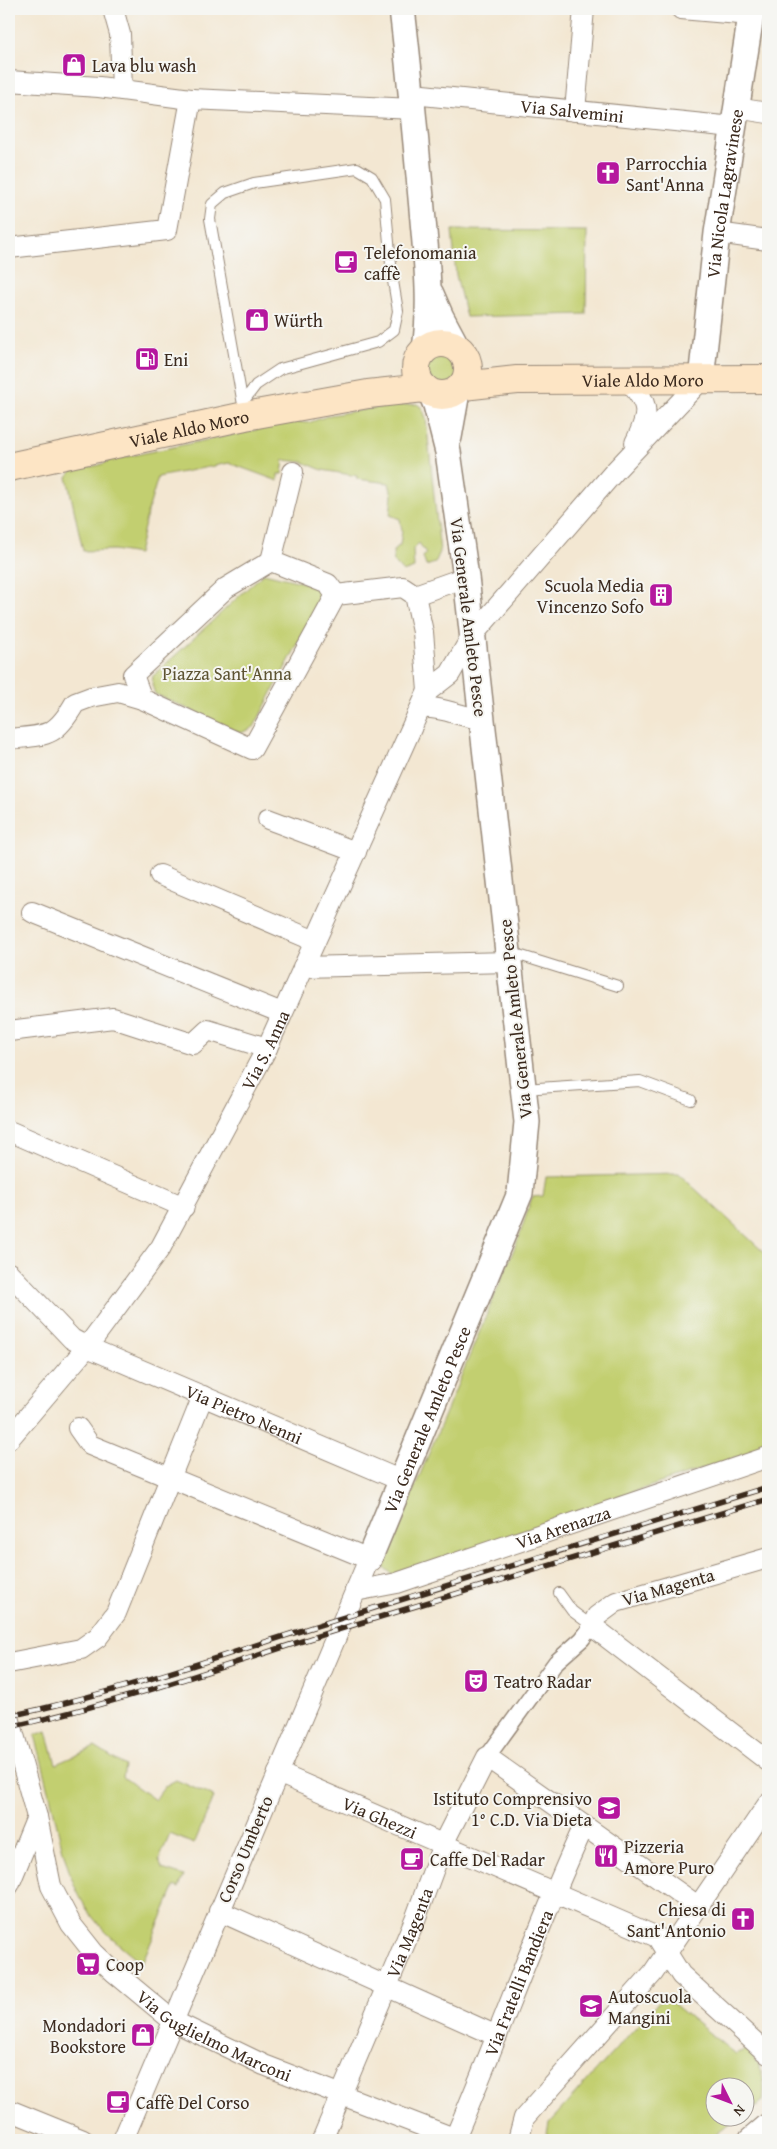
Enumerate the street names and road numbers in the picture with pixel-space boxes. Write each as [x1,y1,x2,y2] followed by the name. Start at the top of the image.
[519,92,625,129] street label: Via Salvemini
[699,107,750,280] street label: Via Nicola Lagravinese
[582,366,704,393] street label: Viale Aldo Moro
[126,402,251,454] street label: Viale Aldo Moro
[443,516,495,718] street label: Via Generale Amleto Pesce
[491,918,539,1120] street label: Via Generale Amleto Pesce
[234,1005,296,1095] street label: Via S. Anna
[376,1322,477,1517] street label: Via Generale Amleto Pesce
[181,1377,307,1451] street label: Via Pietro Nenni
[512,1498,614,1555] street label: Via Arenazza
[619,1561,718,1613] street label: Via Magenta
[338,1789,422,1845] street label: Via Ghezzi
[210,1791,280,1907] street label: Corso Umberto
[378,1883,439,1982] street label: Via Magenta
[477,1905,560,2060] street label: Via Fratelli Bandiera
[131,1983,296,2088] street label: Via Guglielmo Marconi

